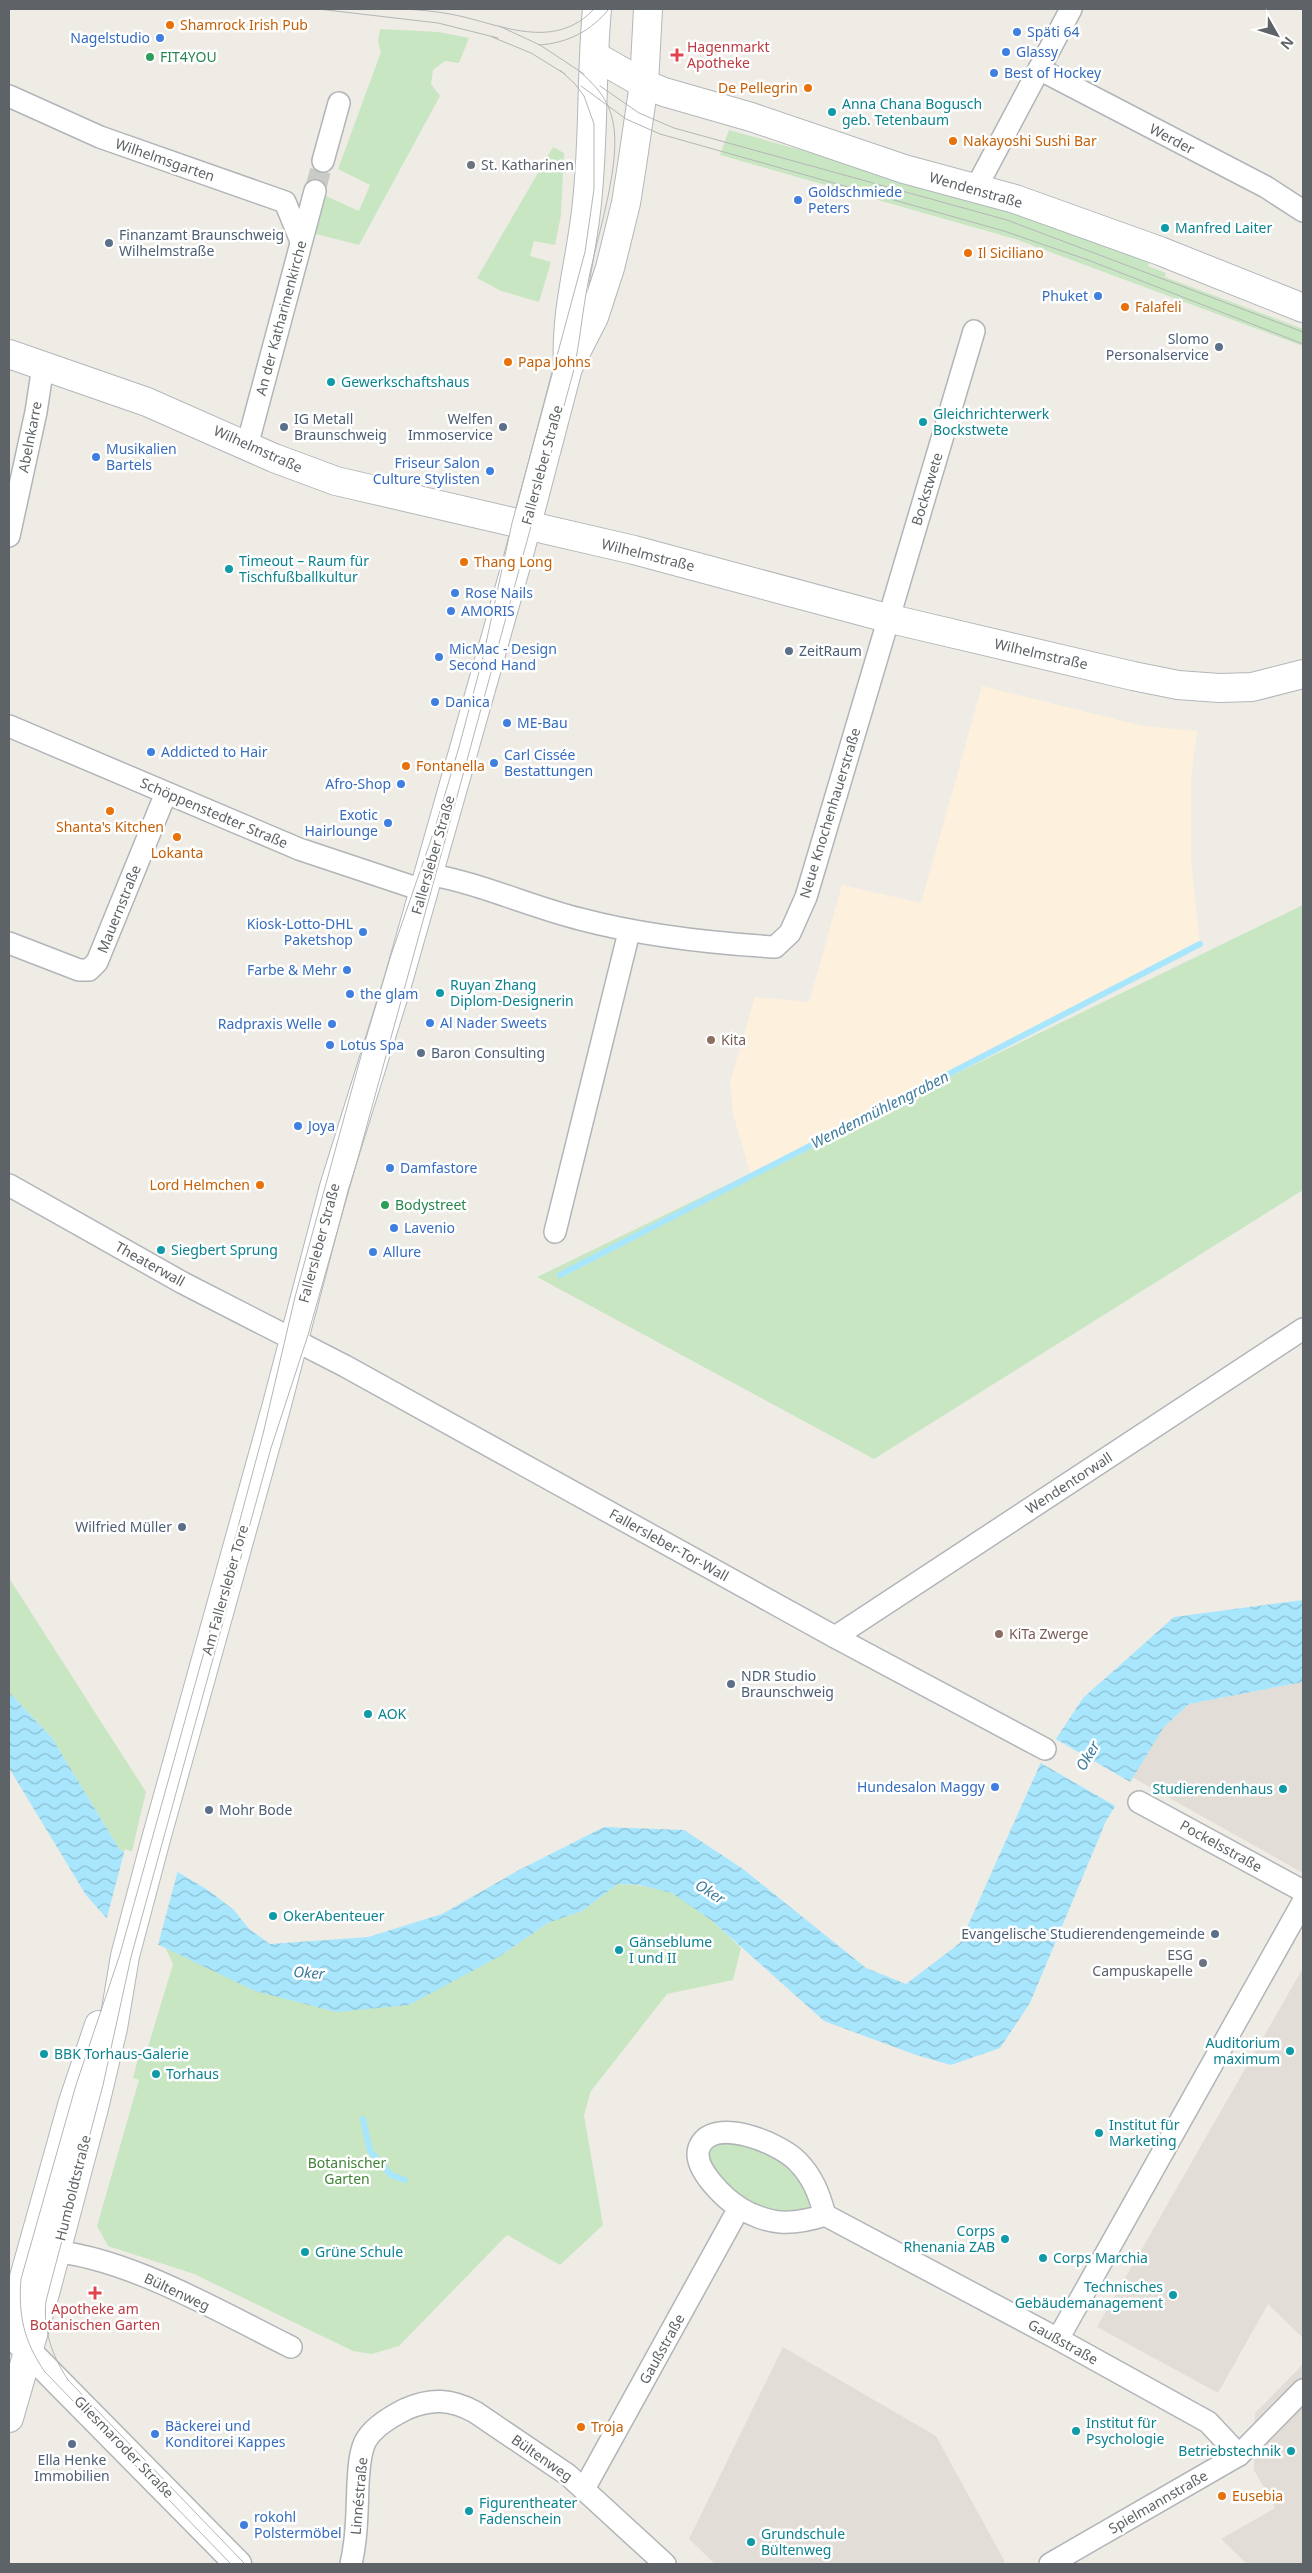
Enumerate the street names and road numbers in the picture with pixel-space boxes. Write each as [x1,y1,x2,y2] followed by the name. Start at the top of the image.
[1146,119,1198,158] street label: Werder
[113,134,217,185] street label: Wilhelmsgarten
[927,167,1025,212] street label: Wendenstraße
[251,238,310,397] street label: An der Katharinenkirche
[13,400,46,474] street label: Abelnkarre
[516,403,567,527] street label: Fallersleber Straße
[211,420,306,477] street label: Wilhelmstraße
[906,450,947,528] street label: Bockstwete
[600,534,697,575] street label: Wilhelmstraße
[993,634,1090,674] street label: Wilhelmstraße
[795,725,865,900] street label: Neue Knochenhauerstraße
[137,773,291,852] street label: Schöppenstedter Straße
[406,793,459,917] street label: Fallersleber Straße
[92,862,145,956] street label: Mauernstraße
[293,1181,344,1305] street label: Fallersleber Straße
[112,1237,189,1291] street label: Theaterwall
[1022,1447,1116,1518] street label: Wendentorwall
[606,1504,732,1585] street label: Fallersleber-Tor-Wall
[197,1522,252,1657] street label: Am Fallersleber Tore
[1177,1815,1266,1876] street label: Pockelsstraße
[50,2133,95,2243] street label: Humboldtstraße
[141,2268,213,2315] street label: Bültenweg
[634,2310,689,2387] street label: Gaußstraße
[1025,2314,1102,2369] street label: Gaußstraße
[70,2391,178,2502] street label: Gliesmaroder Straße
[508,2430,577,2486] street label: Bültenweg
[346,2456,371,2536] street label: Linnéstraße
[1105,2465,1211,2538] street label: Spielmannstraße

